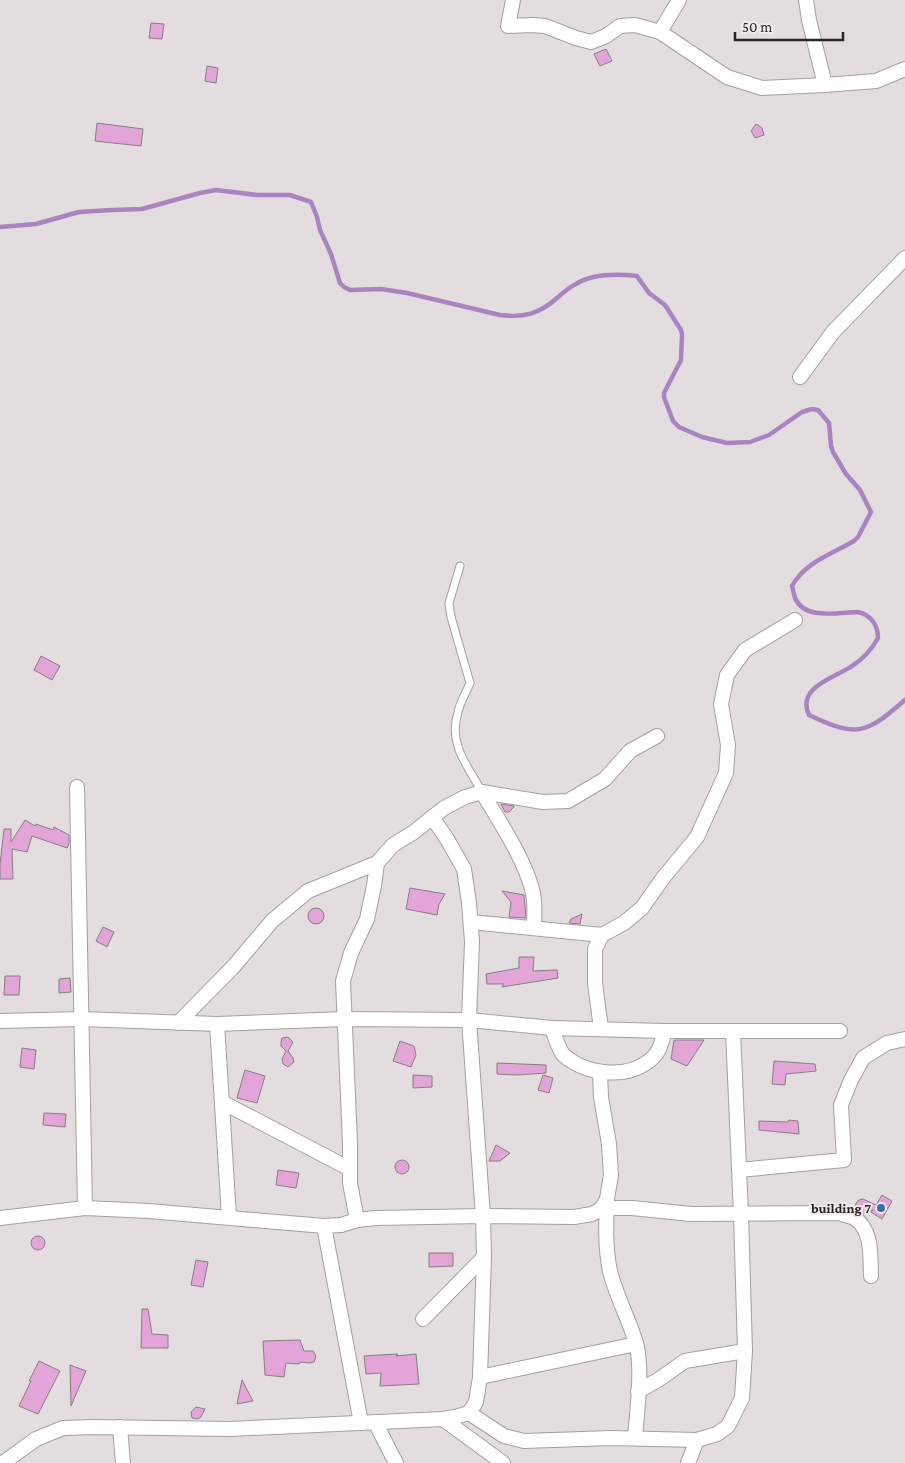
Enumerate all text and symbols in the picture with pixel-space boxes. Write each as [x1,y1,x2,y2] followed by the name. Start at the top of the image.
[735,10,842,42] scale bar
[742,19,772,35] text: 50 m
[810,1200,871,1216] place label: building 7
[875,1202,887,1214] marker: building 7

